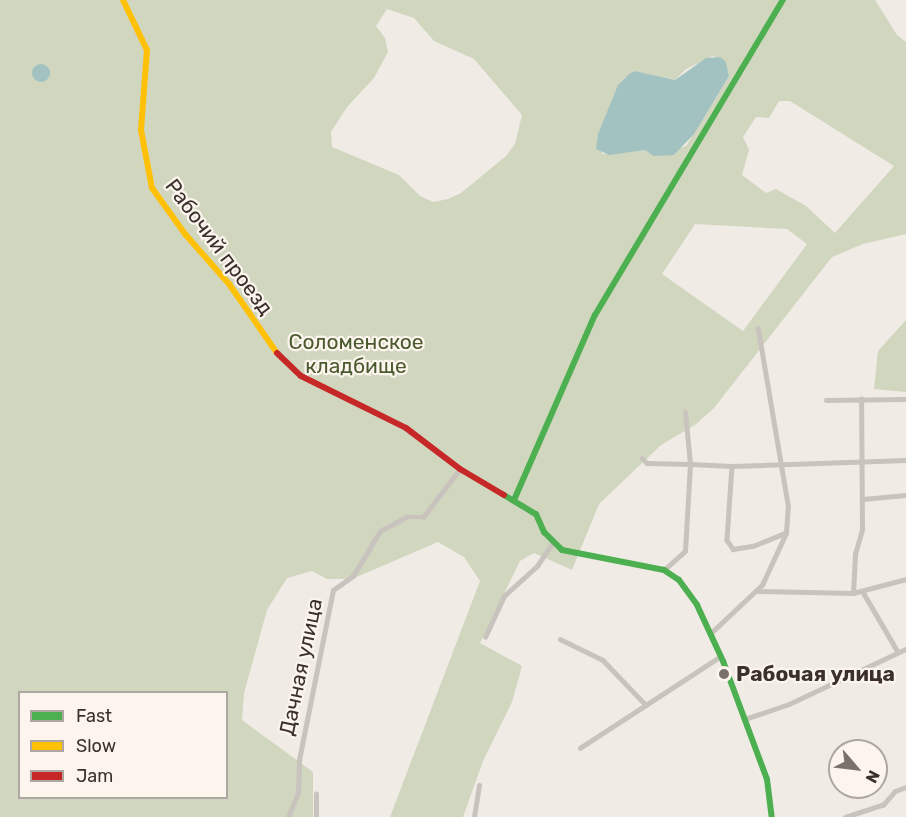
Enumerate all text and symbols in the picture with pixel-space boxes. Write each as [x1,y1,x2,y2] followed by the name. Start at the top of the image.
[160,174,278,320] street label: Рабочий проезд
[288,329,424,379] park label: Соломенское кладбище
[274,596,328,738] street label: Дачная улица
[736,661,895,687] place label: Рабочая улица
[717,667,731,681] marker: Рабочая улица
[18,691,228,799] legend
[76,705,112,727] text: Fast
[76,735,116,757] text: Slow
[828,739,888,799] north arrow
[76,765,113,787] text: Jam
[861,767,884,786] text: N

